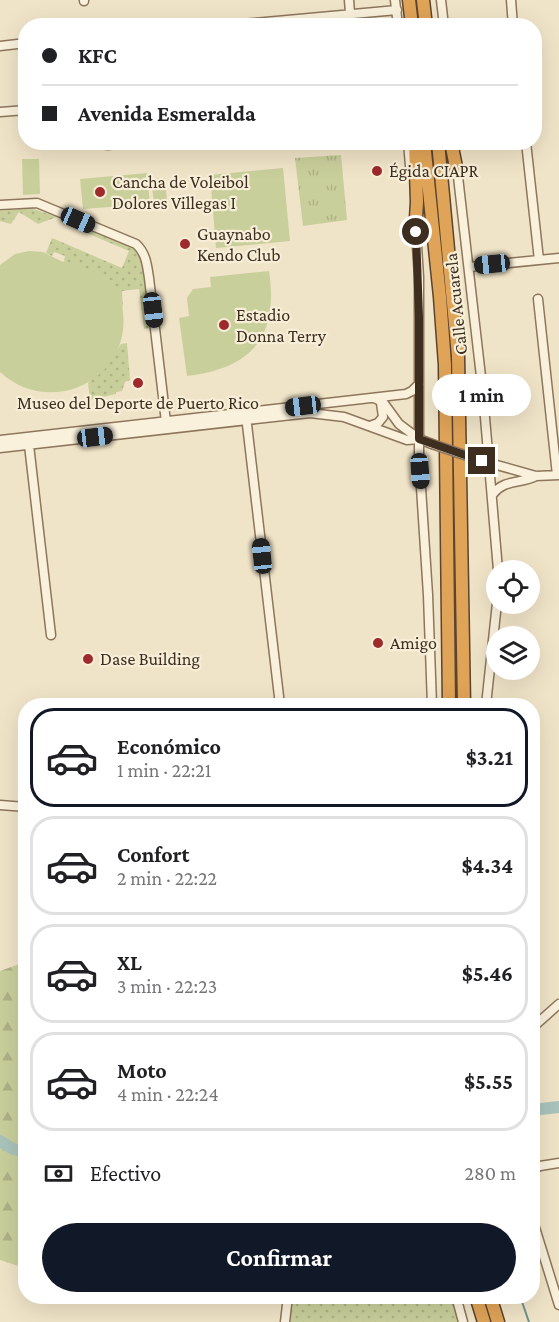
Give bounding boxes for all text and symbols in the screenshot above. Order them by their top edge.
text: KFC [78,43,117,68]
text: Avenida Esmeralda [78,101,256,126]
place label: Égida CIAPR [389,161,480,181]
marker: Égida CIAPR [370,164,384,178]
place label: Cancha de Voleibol Dolores Villegas I [112,172,249,213]
marker: Cancha de Voleibol Dolores Villegas I [93,185,107,199]
car [58,204,98,236]
route start [402,218,429,245]
place label: Guaynabo Kendo Club [197,224,281,265]
marker: Guaynabo Kendo Club [178,237,192,251]
street label: Calle Acuarela [441,252,471,356]
car [473,253,511,275]
car [142,291,164,329]
place label: Estadio Donna Terry [236,305,327,346]
marker: Estadio Donna Terry [217,318,231,332]
callout: 1 min [432,374,532,416]
marker: Museo del Deporte de Puerto Rico [131,376,145,390]
text: 1 min [459,384,504,406]
place label: Museo del Deporte de Puerto Rico [17,393,259,413]
car [284,395,322,417]
car [76,426,114,448]
route end [468,447,495,474]
car [410,452,430,490]
car [251,537,273,575]
map controls [486,560,540,680]
button: locate [486,560,540,614]
button: layers [486,626,540,680]
place label: Amigo [390,633,437,653]
marker: Amigo [371,636,385,650]
place label: Dase Building [100,649,200,669]
marker: Dase Building [81,652,95,666]
icon: car [45,731,99,785]
text: Económico [117,734,221,759]
text: $3.21 [466,745,513,770]
text: 1 min · 22:21 [117,759,211,781]
icon: car [45,839,99,893]
text: Confort [117,842,190,867]
text: $4.34 [461,853,513,878]
text: 2 min · 22:22 [117,867,217,889]
icon: car [45,947,99,1001]
text: XL [117,950,142,975]
text: $5.46 [462,961,513,986]
text: 3 min · 22:23 [117,975,217,997]
icon: car [45,1055,99,1109]
text: Moto [117,1058,167,1083]
text: $5.55 [464,1069,513,1094]
text: 4 min · 22:24 [117,1083,219,1105]
icon: cash [42,1157,75,1190]
text: Efectivo [90,1161,161,1186]
text: 280 m [465,1162,516,1184]
button: Confirmar [42,1223,516,1292]

